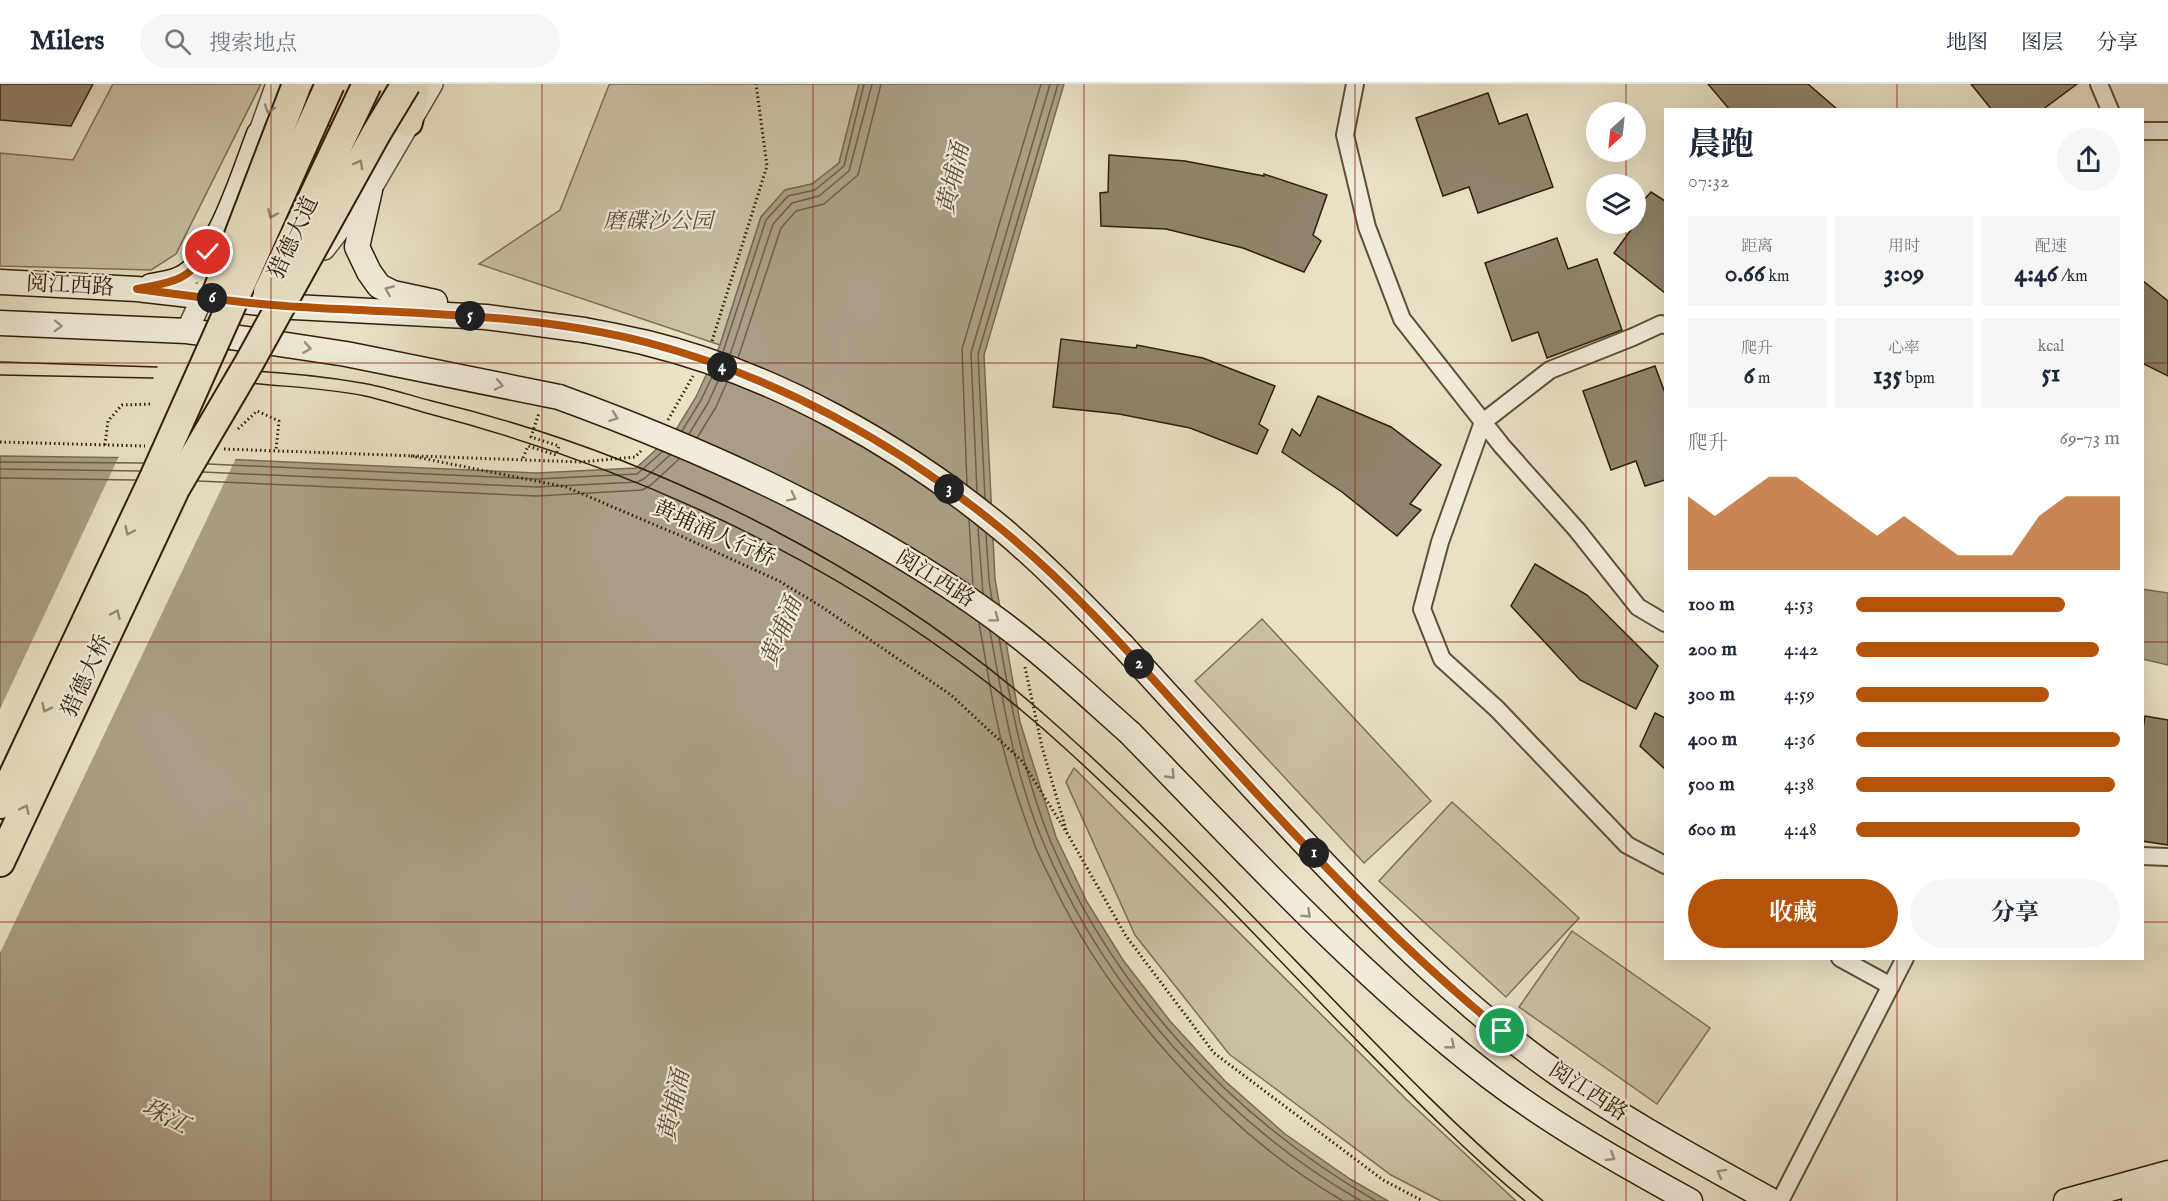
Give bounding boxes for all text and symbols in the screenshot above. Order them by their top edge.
search box [140,14,560,68]
text: Milers [30,24,104,59]
icon: search [161,25,194,58]
text: 搜索地点 [209,30,297,58]
text: 地图 [1946,30,1988,57]
text: 图层 [2021,30,2063,57]
text: 分享 [2096,30,2138,57]
north arrow [1586,102,1646,162]
map controls [1586,102,1646,234]
one-way arrow [263,103,276,114]
text: 晨跑 [1688,125,1754,167]
button: share [2057,128,2120,191]
water label: 黄埔涌 [931,138,978,218]
one-way arrow [352,160,363,171]
text: 07:32 [1688,169,1729,194]
button: layers [1586,174,1646,234]
street label: 猎德大道 [263,192,325,284]
one-way arrow [267,208,279,219]
park label: 磨碟沙公园 [603,208,716,236]
pin [182,226,233,277]
icon: check [191,235,224,268]
text: 距离 [1741,237,1773,257]
text: 用时 [1888,237,1920,257]
text: 配速 [2035,237,2067,257]
text: 0.66 [1725,257,1765,290]
text: 3:09 [1884,257,1924,290]
text: 4:46 [2014,257,2058,290]
text: km [1765,267,1789,287]
text: /km [2058,267,2088,287]
street label: 阅江西路 [25,270,115,302]
pin: 6 [197,283,227,313]
one-way arrow [385,285,396,297]
text: 6 [209,288,215,308]
pin: 5 [455,301,485,331]
text: 5 [467,306,473,326]
one-way arrow [54,320,63,333]
text: kcal [2038,337,2064,357]
text: 爬升 [1741,339,1773,359]
text: 心率 [1888,339,1920,359]
one-way arrow [303,342,312,354]
pin: 4 [707,352,737,382]
text: 4 [718,357,726,377]
text: 51 [2041,357,2061,390]
text: 6 [1744,359,1755,392]
text: 135 [1873,359,1902,392]
text: m [1755,369,1770,389]
text: bpm [1902,369,1935,389]
one-way arrow [494,378,504,391]
one-way arrow [608,410,619,423]
text: 69–73 m [2060,426,2120,451]
text: 爬升 [1688,431,1728,456]
pin: 3 [934,474,964,504]
text: 3 [946,479,952,499]
one-way arrow [786,490,796,501]
street label: 黄埔涌人行桥 [648,494,780,574]
one-way arrow [125,525,137,536]
street label: 阅江西路 [890,544,980,614]
water label: 黄埔涌 [754,590,811,671]
text: 100 m [1688,592,1735,617]
text: 4:53 [1784,592,1814,617]
one-way arrow [109,609,121,620]
one-way arrow [989,611,1000,622]
street label: 猎德大桥 [56,630,118,722]
text: 200 m [1688,637,1737,662]
text: 4:42 [1784,637,1818,662]
pin: 2 [1124,649,1154,679]
text: 2 [1135,654,1143,674]
text: 300 m [1688,682,1735,707]
text: 4:59 [1784,682,1815,707]
one-way arrow [41,701,53,712]
text: 400 m [1688,727,1737,752]
text: 4:36 [1784,727,1815,752]
one-way arrow [1163,767,1174,778]
text: 500 m [1688,772,1735,797]
text: 4:38 [1784,772,1814,797]
one-way arrow [17,805,29,816]
text: 600 m [1688,817,1736,842]
text: 4:48 [1784,817,1817,842]
pin: 1 [1299,838,1329,868]
text: 1 [1311,843,1317,863]
button: 收藏 [1688,879,1898,948]
button: 分享 [1910,879,2120,948]
one-way arrow [1300,907,1311,918]
pin [1476,1005,1527,1056]
icon: arrive [1485,1014,1518,1047]
one-way arrow [1445,1038,1456,1049]
street label: 阅江西路 [1543,1056,1633,1128]
water label: 黄埔涌 [652,1065,698,1144]
water label: 珠江 [137,1092,196,1143]
one-way arrow [1605,1150,1615,1161]
one-way arrow [1717,1168,1727,1180]

